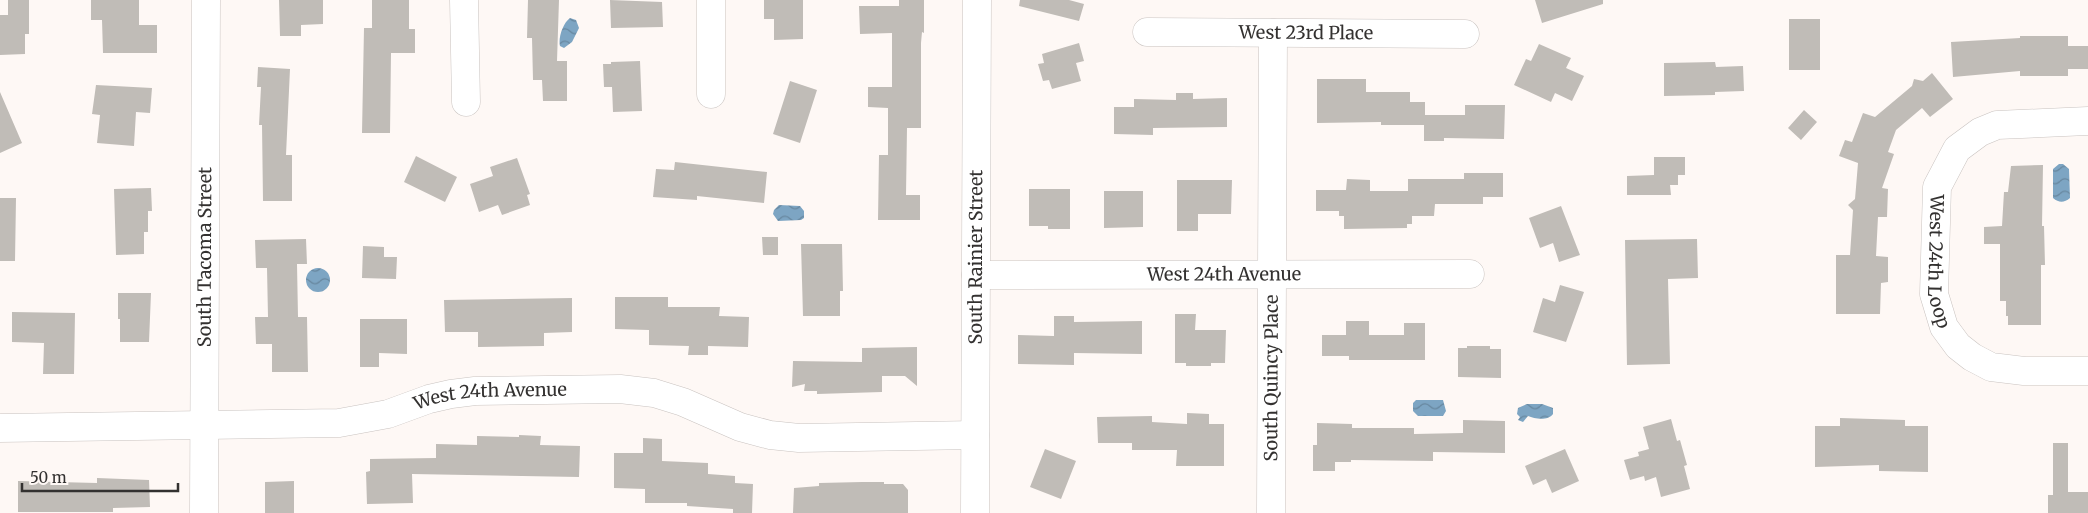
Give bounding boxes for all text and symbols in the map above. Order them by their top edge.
street label: West 23rd Place [1238,21,1373,44]
street label: South Tacoma Street [193,167,216,347]
street label: South Rainier Street [964,170,987,344]
street label: West 24th Loop [1923,193,1956,331]
street label: West 24th Avenue [1146,262,1301,286]
street label: South Quincy Place [1259,295,1283,461]
street label: West 24th Avenue [409,378,567,415]
scale bar [22,460,179,492]
text: 50 m [30,468,67,487]

